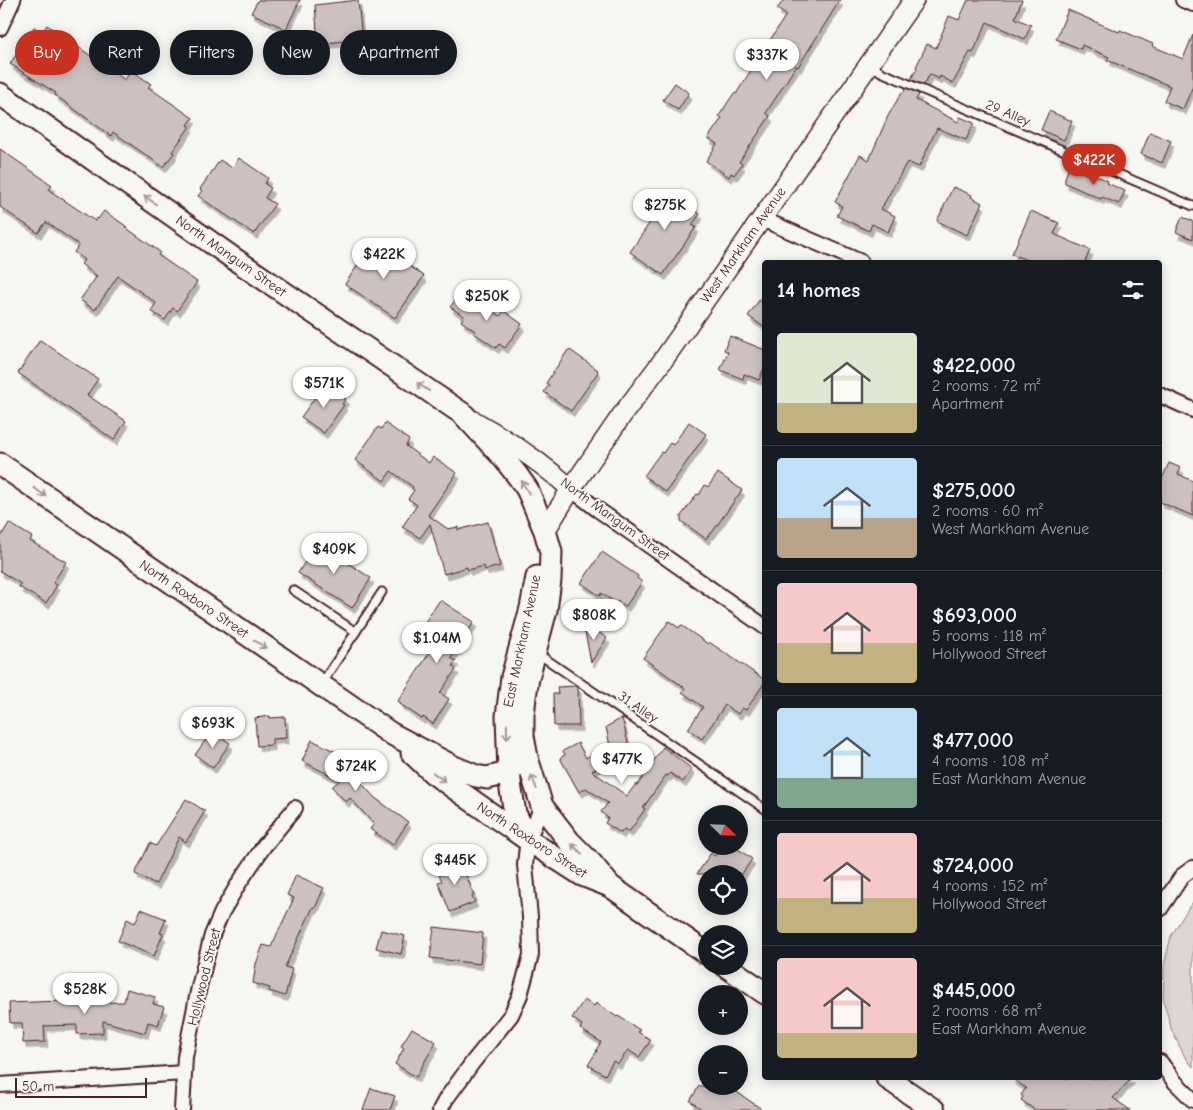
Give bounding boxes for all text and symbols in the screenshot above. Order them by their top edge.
chip: Buy [15,30,79,75]
chip: Rent [89,30,160,75]
chip: Filters [170,30,253,75]
chip: New [263,30,330,75]
chip: Apartment [340,30,457,75]
pin: $337K [732,38,802,81]
text: $337K [746,46,788,64]
street label: 29 Alley [983,96,1034,130]
pin: $422K [1059,144,1129,186]
text: $422K [1073,151,1115,169]
street label: West Markham Avenue [697,184,789,306]
pin: $275K [630,188,700,231]
one-way arrow [143,195,157,205]
text: $275K [644,196,686,214]
street label: North Mangum Street [172,211,290,301]
pin: $422K [349,238,419,280]
text: $422K [363,245,405,263]
icon: filters [1119,276,1147,304]
text: 14 homes [777,278,860,302]
pin: $250K [452,280,522,322]
text: $250K [465,287,509,305]
icon: home [817,353,877,413]
text: $422,000 [932,353,1015,377]
pin: $571K [289,366,359,409]
text: $571K [304,374,344,392]
text: 2 rooms · 72 m² [932,377,1041,395]
one-way arrow [416,382,430,392]
text: Apartment [932,395,1004,413]
street label: North Mangum Street [557,474,674,565]
icon: home [817,478,877,538]
text: $275,000 [932,478,1016,502]
one-way arrow [519,480,529,494]
one-way arrow [33,487,47,497]
text: 2 rooms · 60 m² [932,502,1043,520]
text: West Markham Avenue [932,520,1089,538]
pin: $409K [299,532,369,575]
text: $409K [312,540,356,558]
street label: North Roxboro Street [136,556,252,642]
street label: East Markham Avenue [500,573,544,709]
pin: $808K [559,598,629,641]
icon: home [817,603,877,663]
text: $693,000 [932,603,1017,627]
text: $808K [572,606,616,624]
pin: $1.04M [396,622,478,664]
text: 5 rooms · 118 m² [932,627,1046,645]
text: $1.04M [413,629,461,647]
one-way arrow [253,639,267,649]
text: Hollywood Street [932,645,1046,663]
street label: 31 Alley [615,687,662,727]
pin: $693K [178,706,248,749]
text: $693K [191,714,235,732]
one-way arrow [502,724,512,740]
icon: home [817,728,877,788]
text: $477,000 [932,728,1013,752]
pin: $477K [587,742,657,785]
pin: $724K [321,750,391,792]
text: $477K [602,750,642,768]
text: 4 rooms · 108 m² [932,752,1048,770]
text: $724K [336,757,376,775]
text: East Markham Avenue [932,770,1086,788]
one-way arrow [432,772,446,782]
one-way arrow [529,775,538,791]
street label: North Roxboro Street [474,798,591,882]
north arrow [698,805,748,855]
map controls [698,805,748,1095]
one-way arrow [571,843,584,855]
pin: $445K [420,844,490,886]
text: $445K [434,851,476,869]
icon: home [817,853,877,913]
text: $724,000 [932,853,1014,877]
button: locate [698,865,748,915]
text: 4 rooms · 152 m² [932,877,1047,895]
text: Hollywood Street [932,895,1046,913]
street label: Hollywood Street [184,925,225,1028]
button: layers [698,925,748,975]
pin: $528K [50,972,120,1015]
icon: home [817,978,877,1038]
text: $445,000 [932,978,1016,1002]
text: $528K [63,980,107,998]
button: + [698,985,748,1035]
text: 2 rooms · 68 m² [932,1002,1042,1020]
text: East Markham Avenue [932,1020,1086,1038]
button: − [698,1045,748,1095]
scale bar [15,1075,148,1098]
text: 50 m [22,1078,54,1095]

